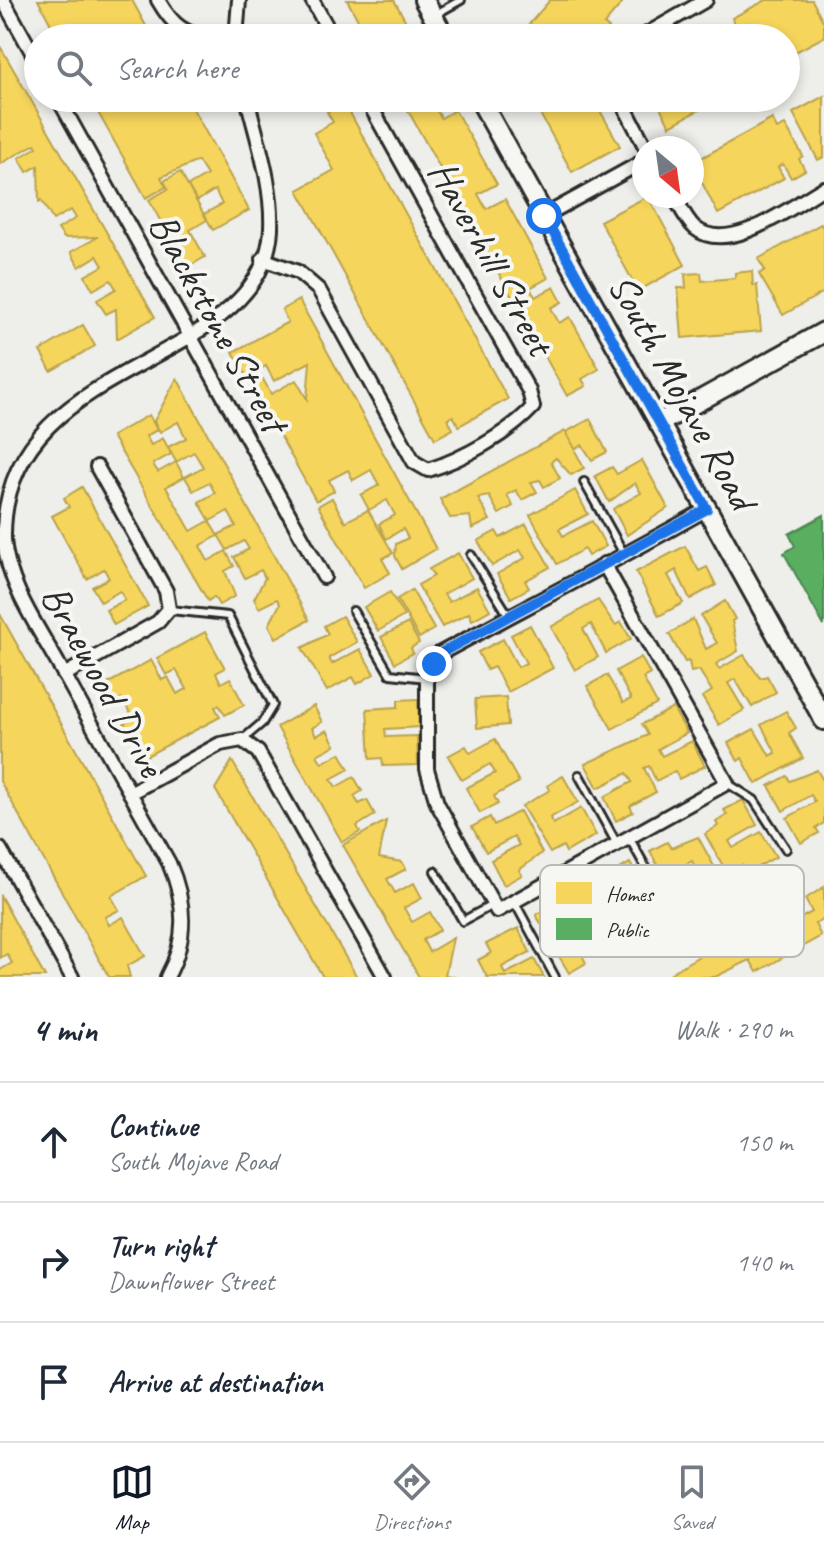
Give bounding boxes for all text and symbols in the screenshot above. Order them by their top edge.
search box [24,24,800,112]
icon: search [52,46,96,90]
text: Search here [116,49,238,87]
north arrow [632,136,704,208]
street label: Haverhill Street [417,151,567,367]
route start [526,198,562,234]
street label: Blackstone Street [137,204,302,446]
street label: South Mojave Road [597,265,770,523]
street label: Braewood Drive [30,576,178,788]
route end [416,646,452,682]
legend [540,865,804,957]
text: Homes [606,880,655,908]
text: Public [606,916,650,944]
text: 4 min [32,1008,97,1051]
text: Walk · 290 m [675,1013,792,1046]
text: Continue [108,1107,198,1145]
icon: ahead [32,1120,76,1164]
text: 150 m [736,1126,792,1159]
text: South Mojave Road [108,1145,278,1178]
text: Turn right [108,1227,213,1265]
icon: right [32,1240,76,1284]
text: 140 m [736,1246,792,1279]
text: Dawnflower Street [108,1265,274,1298]
icon: arrive [32,1360,76,1404]
text: Arrive at destination [108,1363,323,1401]
tab: Map [110,1460,154,1536]
tab: Directions [374,1460,450,1536]
tab: Saved [670,1460,714,1536]

